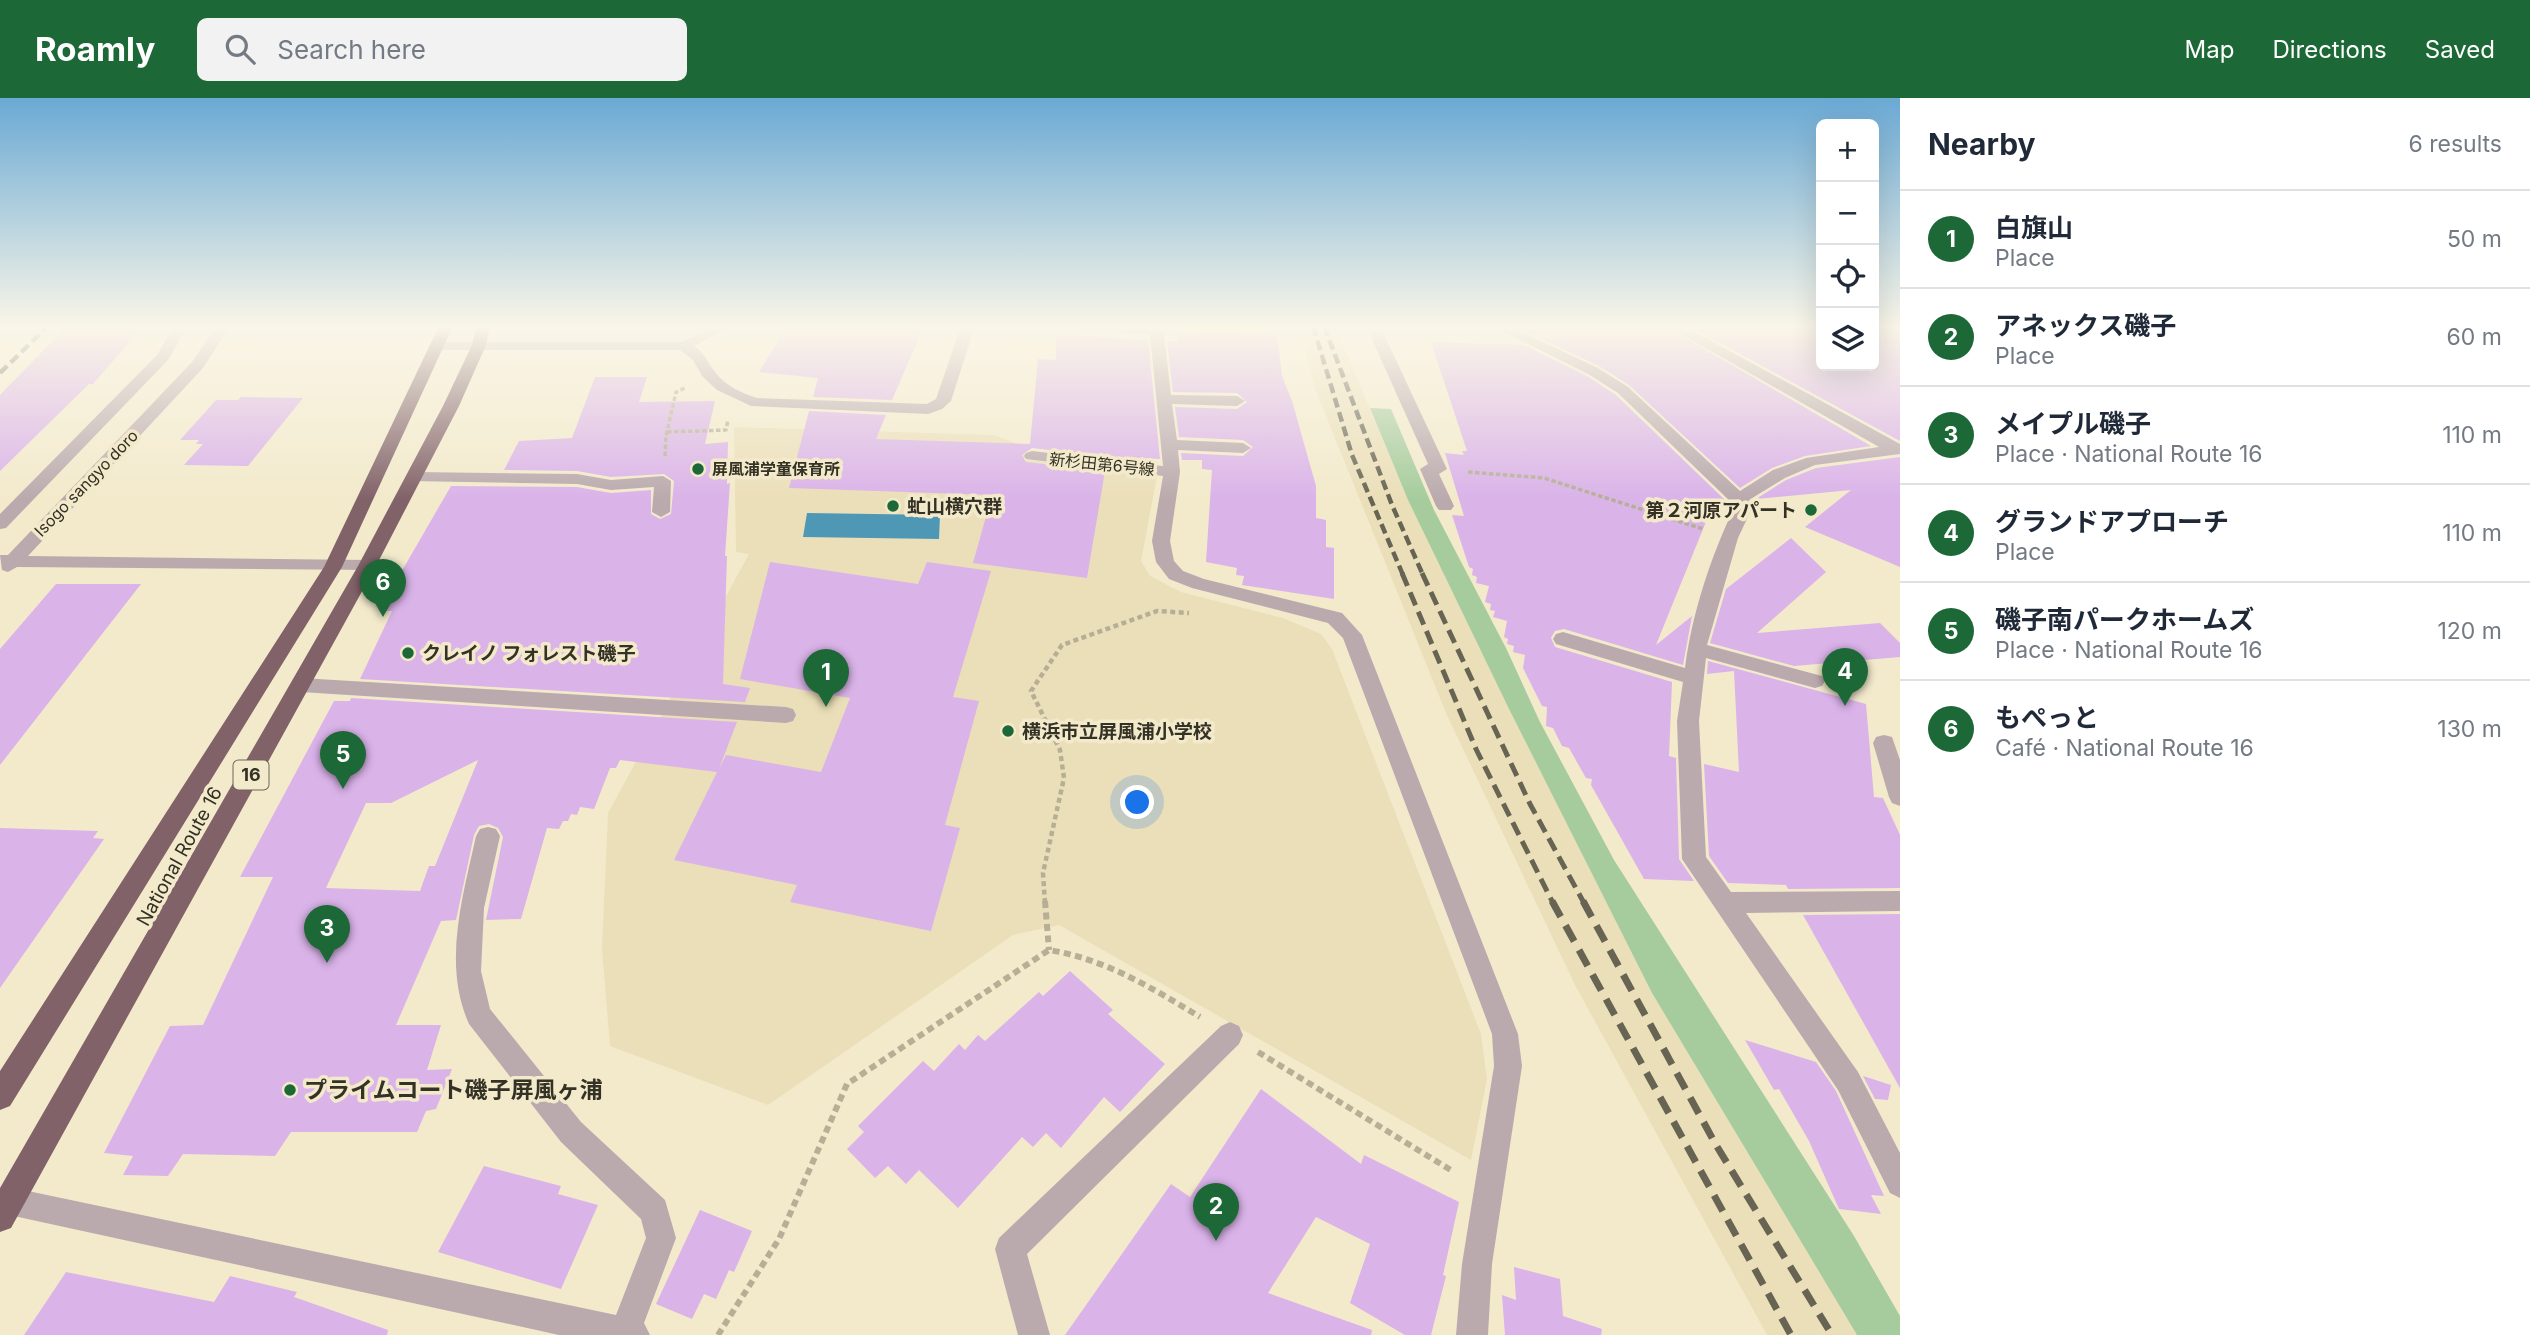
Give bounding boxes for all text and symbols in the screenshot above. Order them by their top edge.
search box [197,18,687,81]
text: Roamly [35,29,155,69]
icon: search [221,30,259,68]
text: Search here [277,34,426,65]
text: Map [2185,35,2234,64]
text: Directions [2272,35,2387,64]
text: Saved [2425,35,2495,64]
map controls [1816,119,1879,371]
button: + [1816,119,1879,182]
text: Nearby [1928,126,2036,162]
text: 6 results [2408,130,2502,158]
button: − [1816,182,1879,245]
text: 白旗山 [1995,212,2073,243]
text: 1 [1946,225,1956,253]
text: 50 m [2447,225,2502,253]
text: Place [1995,244,2055,272]
button: locate [1816,245,1879,308]
button: layers [1816,308,1879,371]
text: アネックス磯子 [1995,310,2176,341]
text: 2 [1944,323,1958,351]
text: 60 m [2447,323,2502,351]
text: Place [1995,342,2055,370]
text: メイプル磯子 [1995,408,2151,439]
text: 3 [1944,421,1958,449]
text: 110 m [2442,421,2502,449]
street label: Isogo sangyo doro [30,426,142,540]
text: Place · National Route 16 [1995,440,2263,468]
street label: 新杉田第6号線 [1048,449,1156,479]
place label: 屏風浦学童保育所 [712,459,840,479]
marker: 屏風浦学童保育所 [690,461,706,477]
place label: 虻山横穴群 [907,495,1002,518]
marker: 虻山横穴群 [885,498,901,514]
place label: 第２河原アパート [1645,499,1797,522]
marker: 第２河原アパート [1803,502,1819,518]
text: グランドアプローチ [1995,506,2229,537]
text: 4 [1943,519,1959,547]
text: 110 m [2442,519,2502,547]
text: Place [1995,538,2055,566]
pin: 6 [360,559,406,617]
text: 磯子南パークホームズ [1995,604,2254,635]
text: 5 [1944,617,1958,645]
text: 120 m [2437,617,2502,645]
text: Place · National Route 16 [1995,636,2263,664]
place label: クレイノ フォレスト磯子 [422,642,636,665]
marker: クレイノ フォレスト磯子 [400,645,416,661]
pin: 4 [1822,648,1868,706]
pin: 1 [803,649,849,707]
text: もぺっと [1995,702,2099,733]
text: 6 [1944,715,1958,743]
text: 130 m [2437,715,2502,743]
place label: 横浜市立屏風浦小学校 [1022,720,1212,743]
marker: 横浜市立屏風浦小学校 [1000,723,1016,739]
pin: 5 [320,731,366,789]
text: Café · National Route 16 [1995,734,2254,762]
road number: 16 [233,760,268,790]
street label: National Route 16 [132,783,227,930]
your location [1120,785,1154,819]
pin: 3 [304,905,350,963]
place label: プライムコート磯子屏風ヶ浦 [304,1076,603,1104]
marker: プライムコート磯子屏風ヶ浦 [282,1082,298,1098]
pin: 2 [1193,1183,1239,1241]

